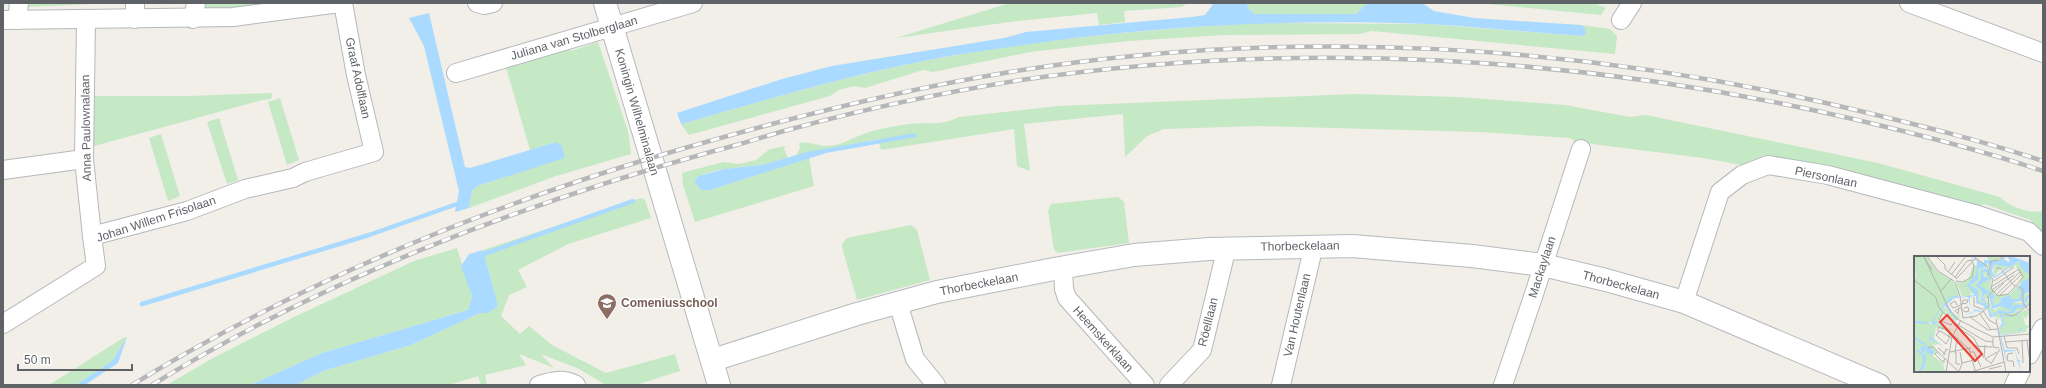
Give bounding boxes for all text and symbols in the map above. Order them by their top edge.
street label: Juliana van Stolberglaan [509,13,639,63]
street label: Graaf Adolflaan [343,36,373,120]
street label: Koningin Wilhelminalaan [612,47,662,177]
street label: Anna Paulownalaan [78,75,94,181]
street label: Piersonlaan [1794,164,1858,190]
street label: Johan Willem Frisolaan [95,193,217,245]
street label: Mackaylaan [1525,234,1559,300]
street label: Thorbeckelaan [1260,238,1340,254]
inset map [1914,256,2030,372]
street label: Thorbeckelaan [1581,268,1661,302]
street label: Thorbeckelaan [939,270,1019,298]
street label: Van Houtenlaan [1281,272,1313,358]
school or university icon: Comeniusschool [596,292,618,320]
place label: Comeniusschool [621,296,718,310]
street label: Röelllaan [1195,296,1221,348]
street label: Heemskerklaan [1070,303,1136,375]
scale bar [18,346,132,372]
text: 50 m [24,353,51,367]

